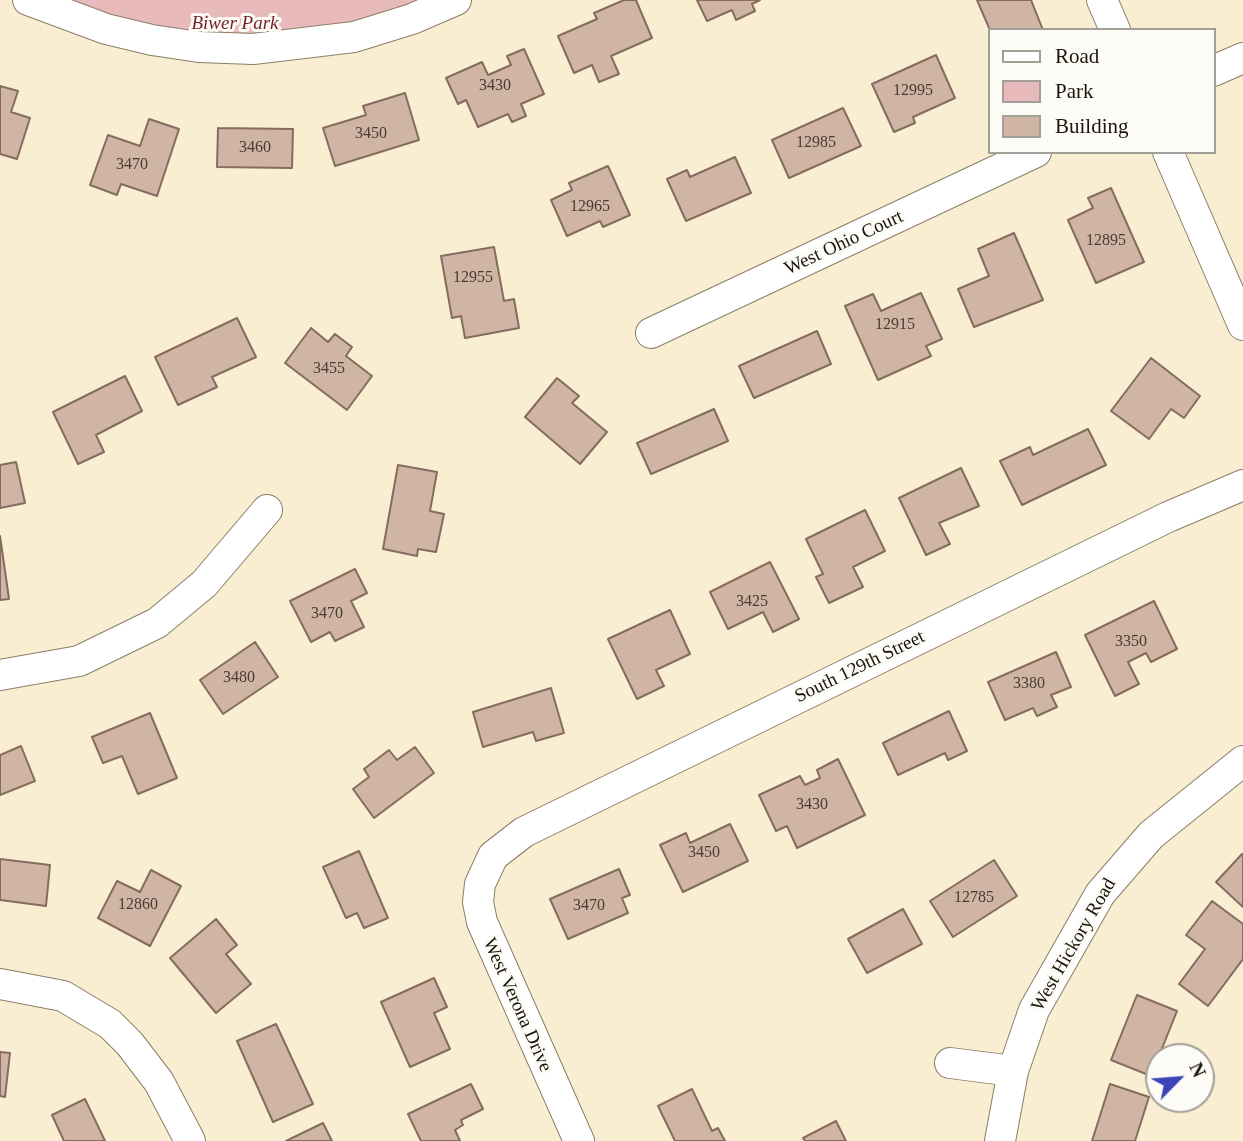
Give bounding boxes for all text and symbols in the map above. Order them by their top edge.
park label: Biwer Park [191,13,279,35]
legend [988,28,1215,154]
text: Road [1055,44,1099,68]
house number: 3430 [479,76,511,96]
text: Park [1055,79,1094,103]
house number: 12995 [893,81,933,101]
text: Building [1055,114,1129,138]
house number: 3450 [355,124,387,144]
house number: 12985 [796,133,836,153]
house number: 3460 [239,138,271,158]
house number: 3470 [116,155,148,175]
house number: 12965 [570,197,610,217]
street label: West Ohio Court [781,206,907,280]
house number: 12895 [1086,231,1126,251]
house number: 12955 [453,268,493,288]
house number: 12915 [875,315,915,335]
house number: 3455 [313,359,345,379]
house number: 3425 [736,592,768,612]
house number: 3470 [311,604,343,624]
street label: South 129th Street [791,626,929,708]
house number: 3350 [1115,632,1147,652]
house number: 3480 [223,668,255,688]
house number: 3380 [1013,674,1045,694]
house number: 3430 [796,795,828,815]
house number: 3450 [688,843,720,863]
street label: West Hickory Road [1027,875,1121,1015]
house number: 12785 [954,888,994,908]
house number: 12860 [118,895,158,915]
house number: 3470 [573,896,605,916]
street label: West Verona Drive [477,935,557,1075]
north arrow [1145,1043,1215,1113]
text: N [1185,1059,1210,1080]

